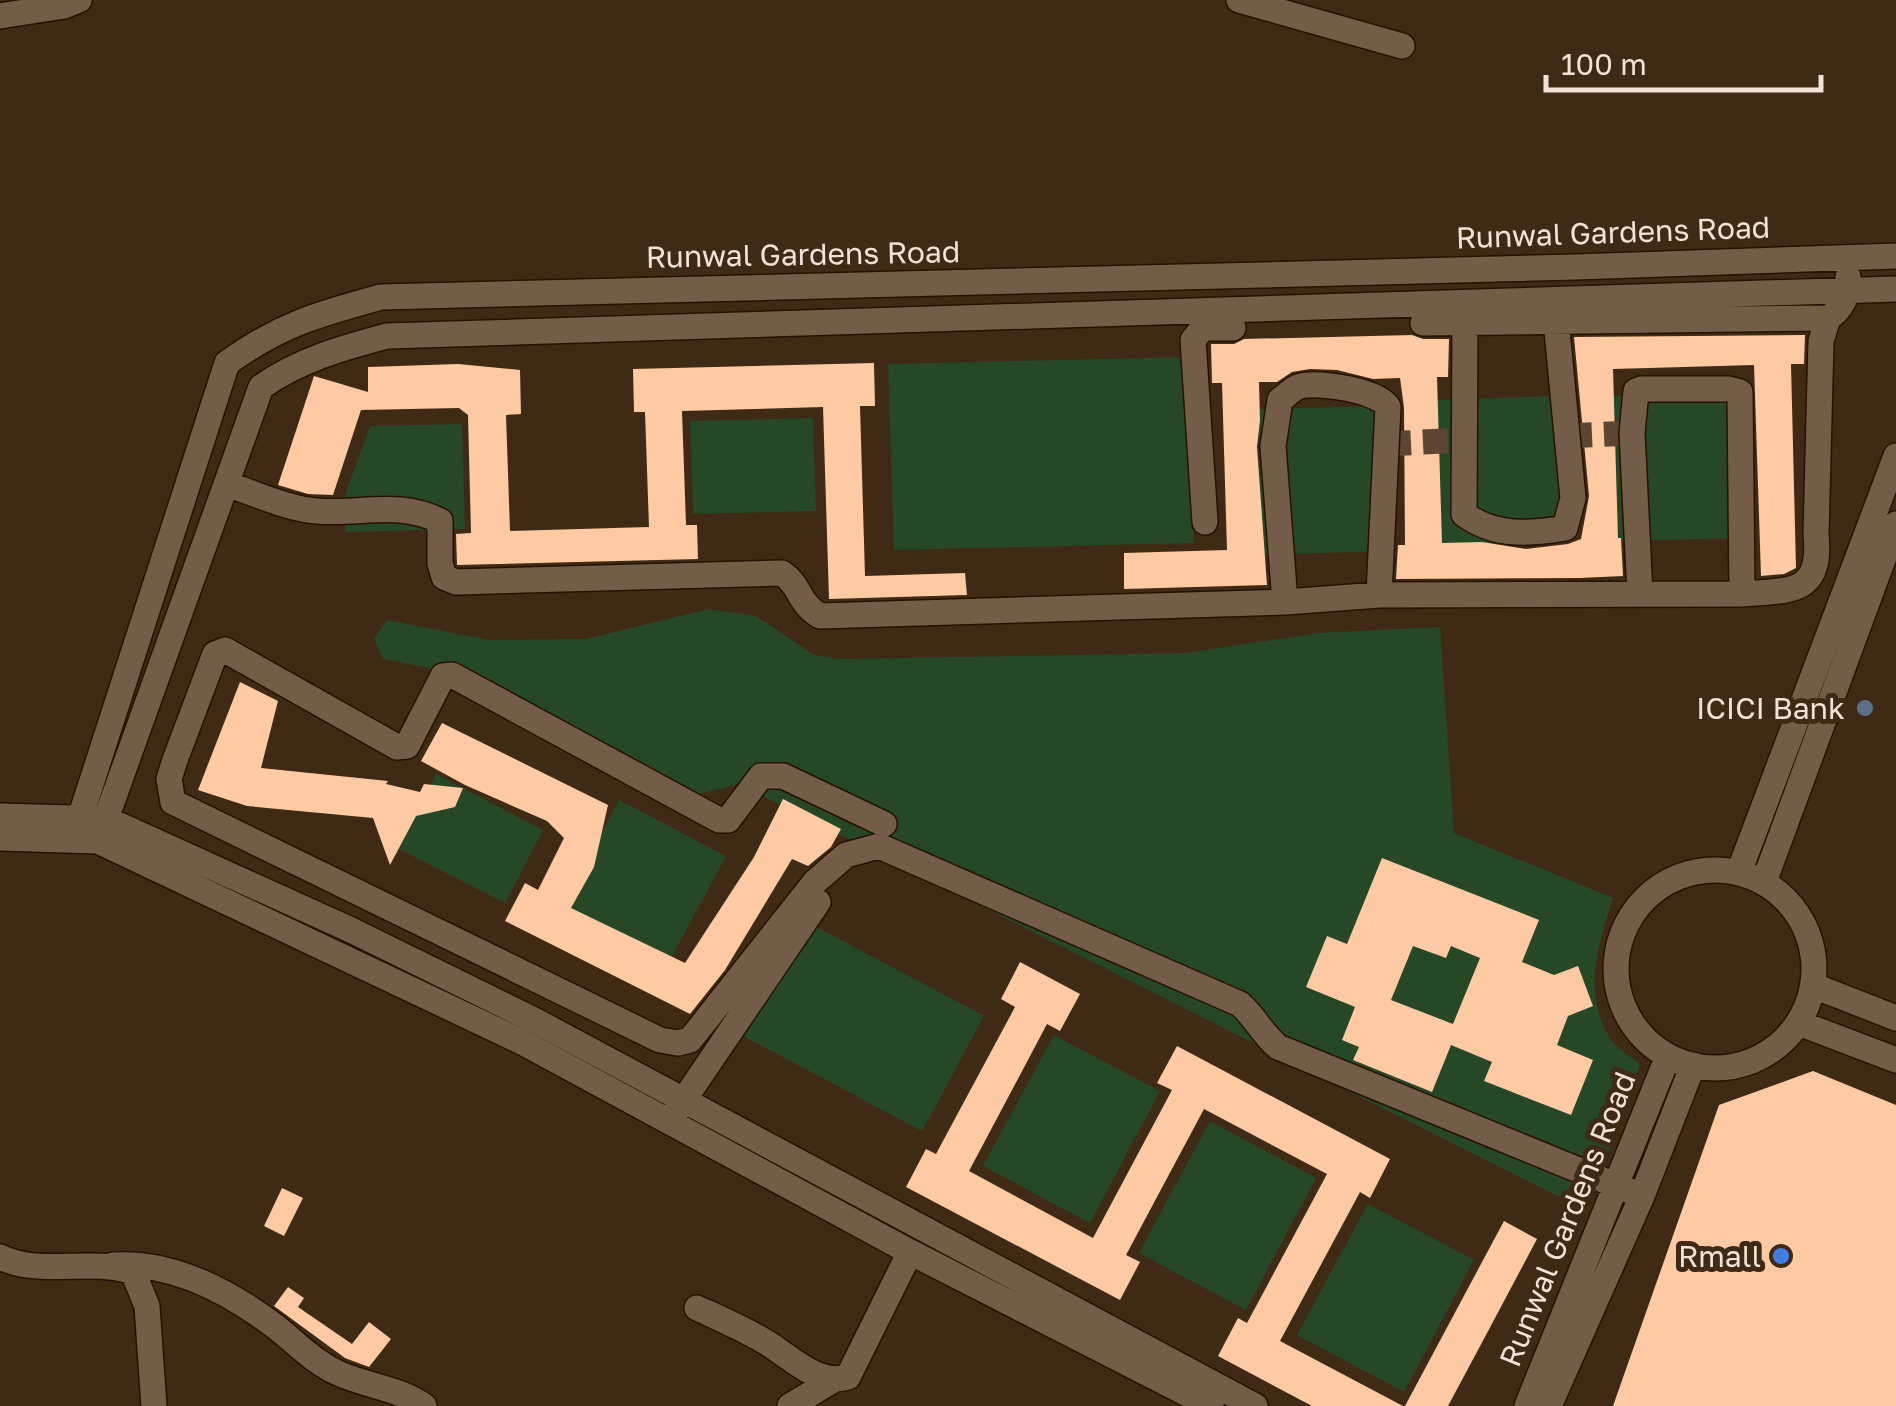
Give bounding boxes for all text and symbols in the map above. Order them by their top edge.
scale bar [1546,30,1821,92]
text: 100 m [1561,46,1647,82]
street label: Runwal Gardens Road [1455,209,1771,255]
street label: Runwal Gardens Road [645,233,961,275]
place label: ICICI Bank [1696,690,1845,726]
marker: ICICI Bank [1854,697,1876,719]
street label: Runwal Gardens Road [1491,1066,1643,1372]
place label: Rmall [1678,1238,1761,1274]
marker: Rmall [1770,1245,1792,1267]

